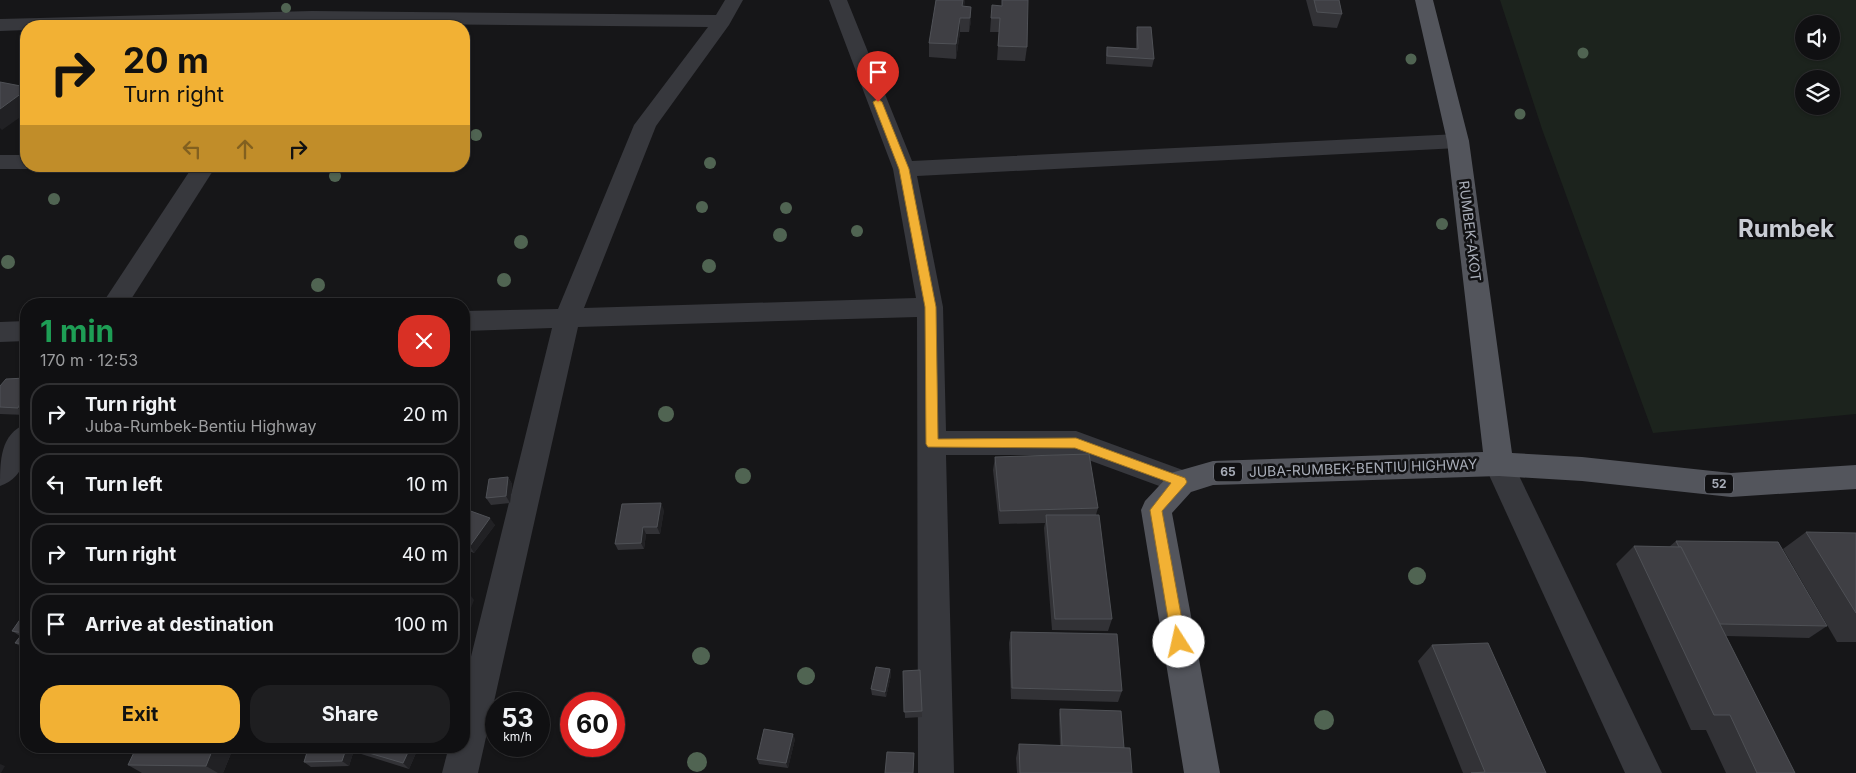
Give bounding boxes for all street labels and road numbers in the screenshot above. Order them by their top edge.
street label: RUMBEK-AKOT [1456,180,1485,282]
street label: JUBA-RUMBEK-BENTIU HIGHWAY [1248,455,1478,480]
road number: 65 [1214,462,1242,482]
road number: 52 [1705,474,1733,494]

